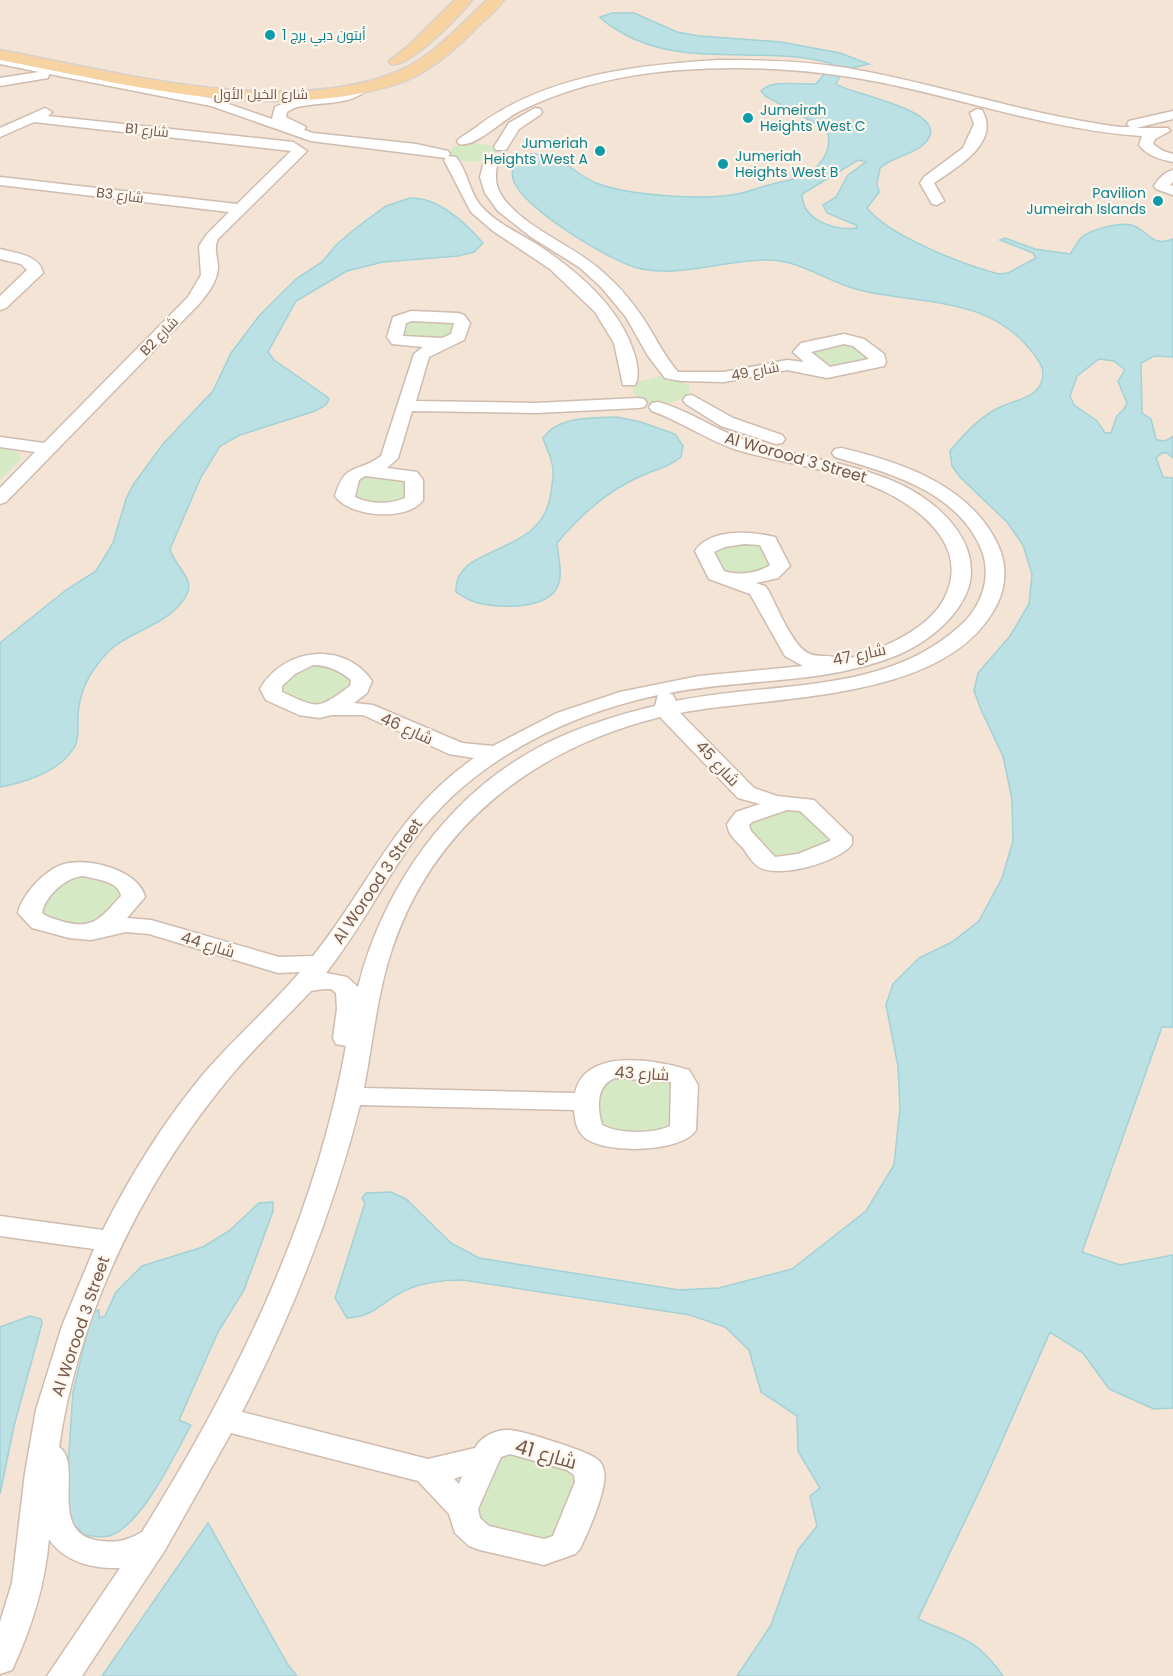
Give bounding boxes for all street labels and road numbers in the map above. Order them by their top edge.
street label: شارع الخيل الأول [214,84,308,104]
street label: B1 شارع [124,118,170,142]
street label: B3 شارع [95,182,145,208]
street label: B2 شارع [135,312,183,360]
street label: شارع 49 [729,357,781,385]
street label: Al Worood 3 Street [722,426,870,489]
street label: شارع 47 [830,638,888,671]
street label: شارع 46 [377,707,437,750]
street label: شارع 45 [690,735,745,791]
street label: Al Worood 3 Street [327,814,428,949]
street label: شارع 44 [178,925,238,964]
street label: شارع 43 [614,1061,670,1086]
street label: Al Worood 3 Street [46,1253,115,1399]
street label: شارع 41 [512,1432,580,1476]

